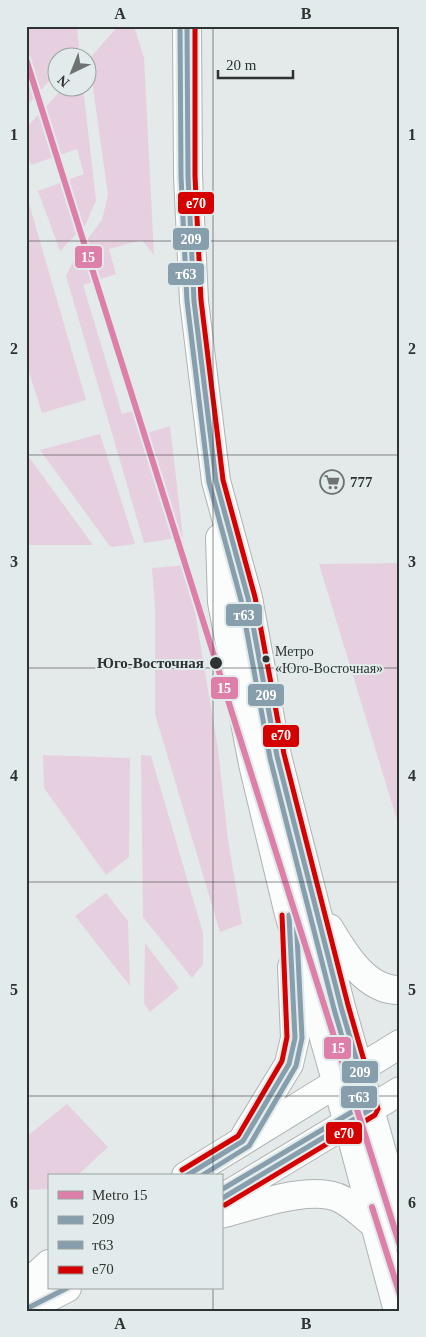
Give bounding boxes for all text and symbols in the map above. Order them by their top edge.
text: A [114,5,126,22]
text: B [301,5,312,22]
north arrow [48,48,98,98]
scale bar [218,48,294,80]
text: 20 m [226,57,257,73]
text: N [55,72,72,90]
text: 1 [10,126,18,143]
text: 1 [408,126,416,143]
line badge: е70 [177,191,215,215]
text: е70 [186,196,206,211]
line badge: 209 [172,227,210,251]
text: 209 [181,232,202,247]
line badge: 15 [74,245,103,269]
text: 15 [81,250,95,265]
line badge: т63 [167,262,205,286]
text: т63 [176,267,196,282]
text: 2 [10,340,18,357]
text: 2 [408,340,416,357]
supermarket icon: 777 [319,469,345,495]
place label: 777 [350,474,373,490]
text: 3 [10,553,18,570]
text: 3 [408,553,416,570]
line badge: т63 [225,603,263,627]
text: т63 [234,608,254,623]
place label: Метро «Юго-Восточная» [275,644,383,676]
marker: Метро «Юго-Восточная» [261,654,271,664]
place label: Юго-Восточная [97,655,204,671]
marker: Юго-Восточная [208,655,224,671]
line badge: 15 [210,676,239,700]
text: 15 [217,681,231,696]
line badge: 209 [247,683,285,707]
text: 209 [256,688,277,703]
line badge: е70 [262,724,300,748]
text: е70 [271,728,291,743]
text: 4 [10,767,18,784]
text: 4 [408,767,416,784]
text: 5 [10,981,18,998]
text: 5 [408,981,416,998]
line badge: 15 [323,1036,352,1060]
text: 15 [331,1041,345,1056]
line badge: 209 [341,1060,379,1084]
text: 209 [350,1065,371,1080]
line badge: т63 [340,1085,378,1109]
text: т63 [349,1090,369,1105]
line badge: е70 [325,1121,363,1145]
text: е70 [334,1126,354,1141]
legend [48,1174,222,1290]
text: Metro 15 [92,1187,147,1203]
text: 6 [10,1194,18,1211]
text: 6 [408,1194,416,1211]
text: 209 [92,1211,115,1227]
text: т63 [92,1237,114,1253]
text: е70 [92,1261,114,1277]
text: A [114,1315,126,1332]
text: B [301,1315,312,1332]

